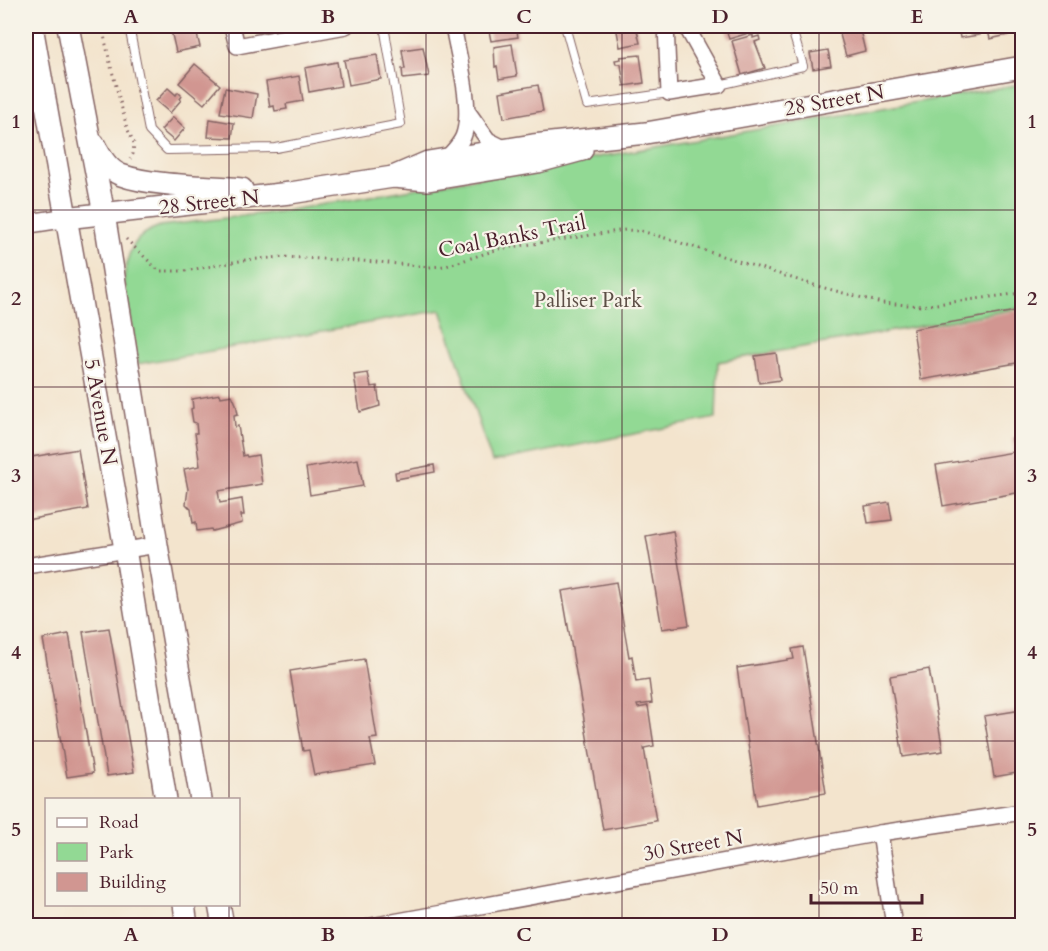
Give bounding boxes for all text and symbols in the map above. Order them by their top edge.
text: A [123,3,139,30]
text: B [321,3,335,30]
text: C [516,3,532,30]
text: D [711,3,729,30]
text: E [911,3,923,30]
street label: 28 Street N [782,77,887,124]
text: 1 [11,108,21,135]
text: 1 [1027,108,1037,135]
street label: 28 Street N [157,183,261,222]
street label: Coal Banks Trail [436,208,589,265]
text: 2 [11,285,21,312]
text: 2 [1027,285,1037,312]
park label: Palliser Park [534,286,643,315]
street label: 5 Avenue N [77,356,124,468]
text: 3 [11,462,21,489]
text: 3 [1027,462,1037,489]
text: 4 [11,639,21,666]
text: 4 [1027,639,1037,666]
legend [45,798,240,906]
text: Road [99,810,139,835]
text: 5 [11,816,21,843]
text: 5 [1027,816,1037,843]
street label: 30 Street N [641,822,746,869]
text: Park [99,840,134,865]
scale bar [811,867,922,905]
text: Building [99,870,167,895]
text: 50 m [820,876,859,901]
text: A [123,921,139,948]
text: B [321,921,335,948]
text: C [516,921,532,948]
text: D [711,921,729,948]
text: E [911,921,923,948]

